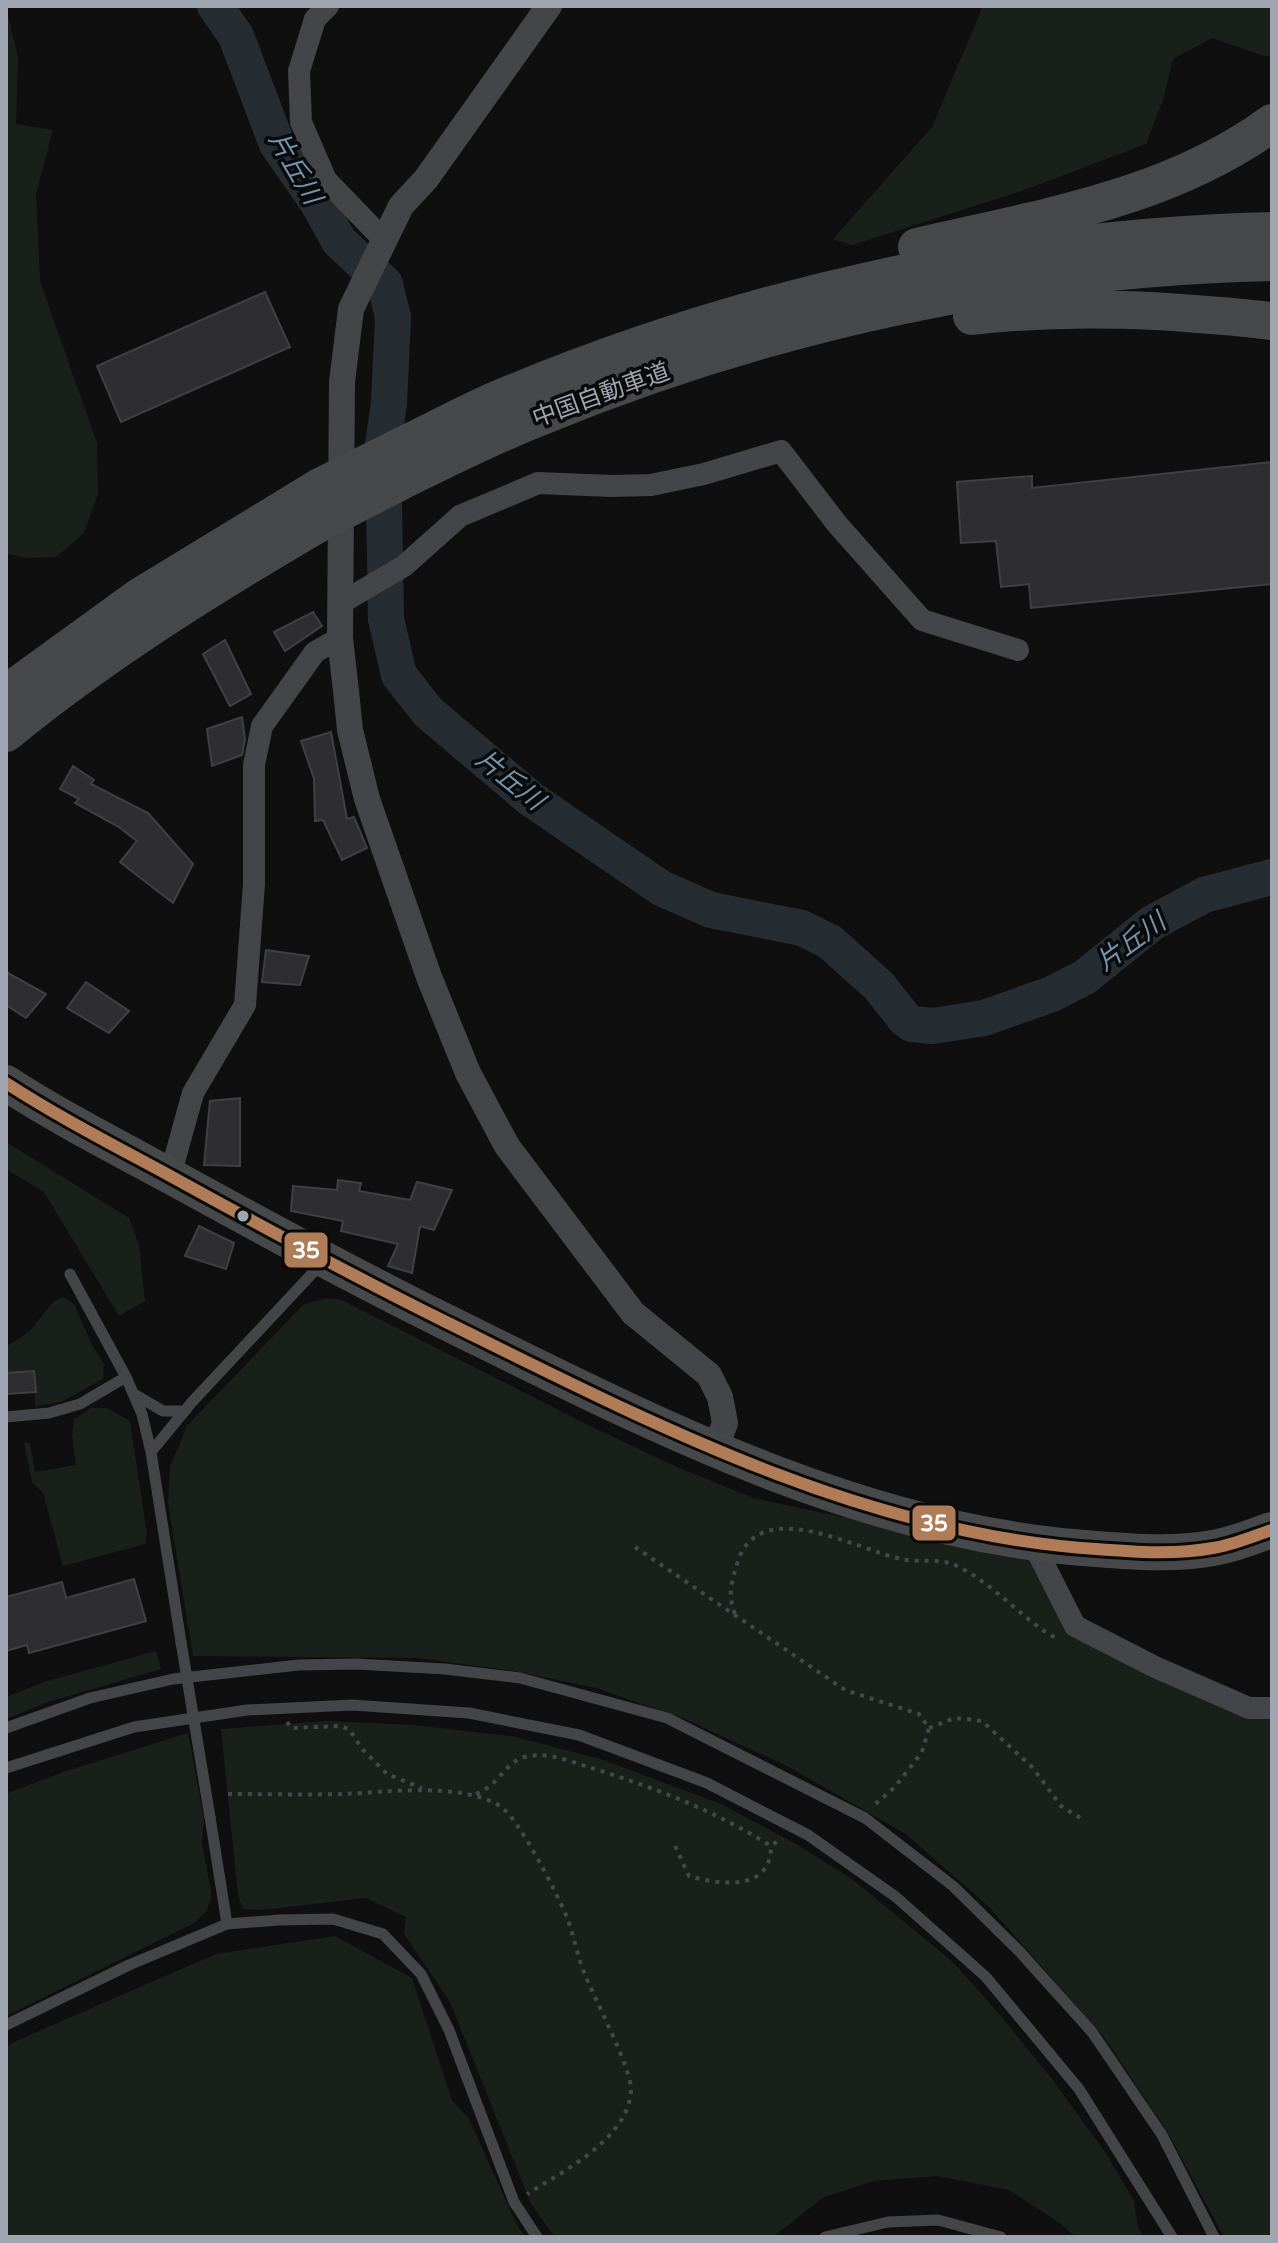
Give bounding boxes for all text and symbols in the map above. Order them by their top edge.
water label: 片丘川 [262,126,329,212]
street label: 中国自動車道 [528,357,674,433]
water label: 片丘川 [470,743,552,818]
water label: 片丘川 [1090,905,1174,977]
unlabelled marker [235,1208,251,1224]
line badge: 35 [283,1231,329,1269]
text: 35 [292,1238,320,1264]
line badge: 35 [911,1504,957,1542]
text: 35 [920,1511,948,1537]

